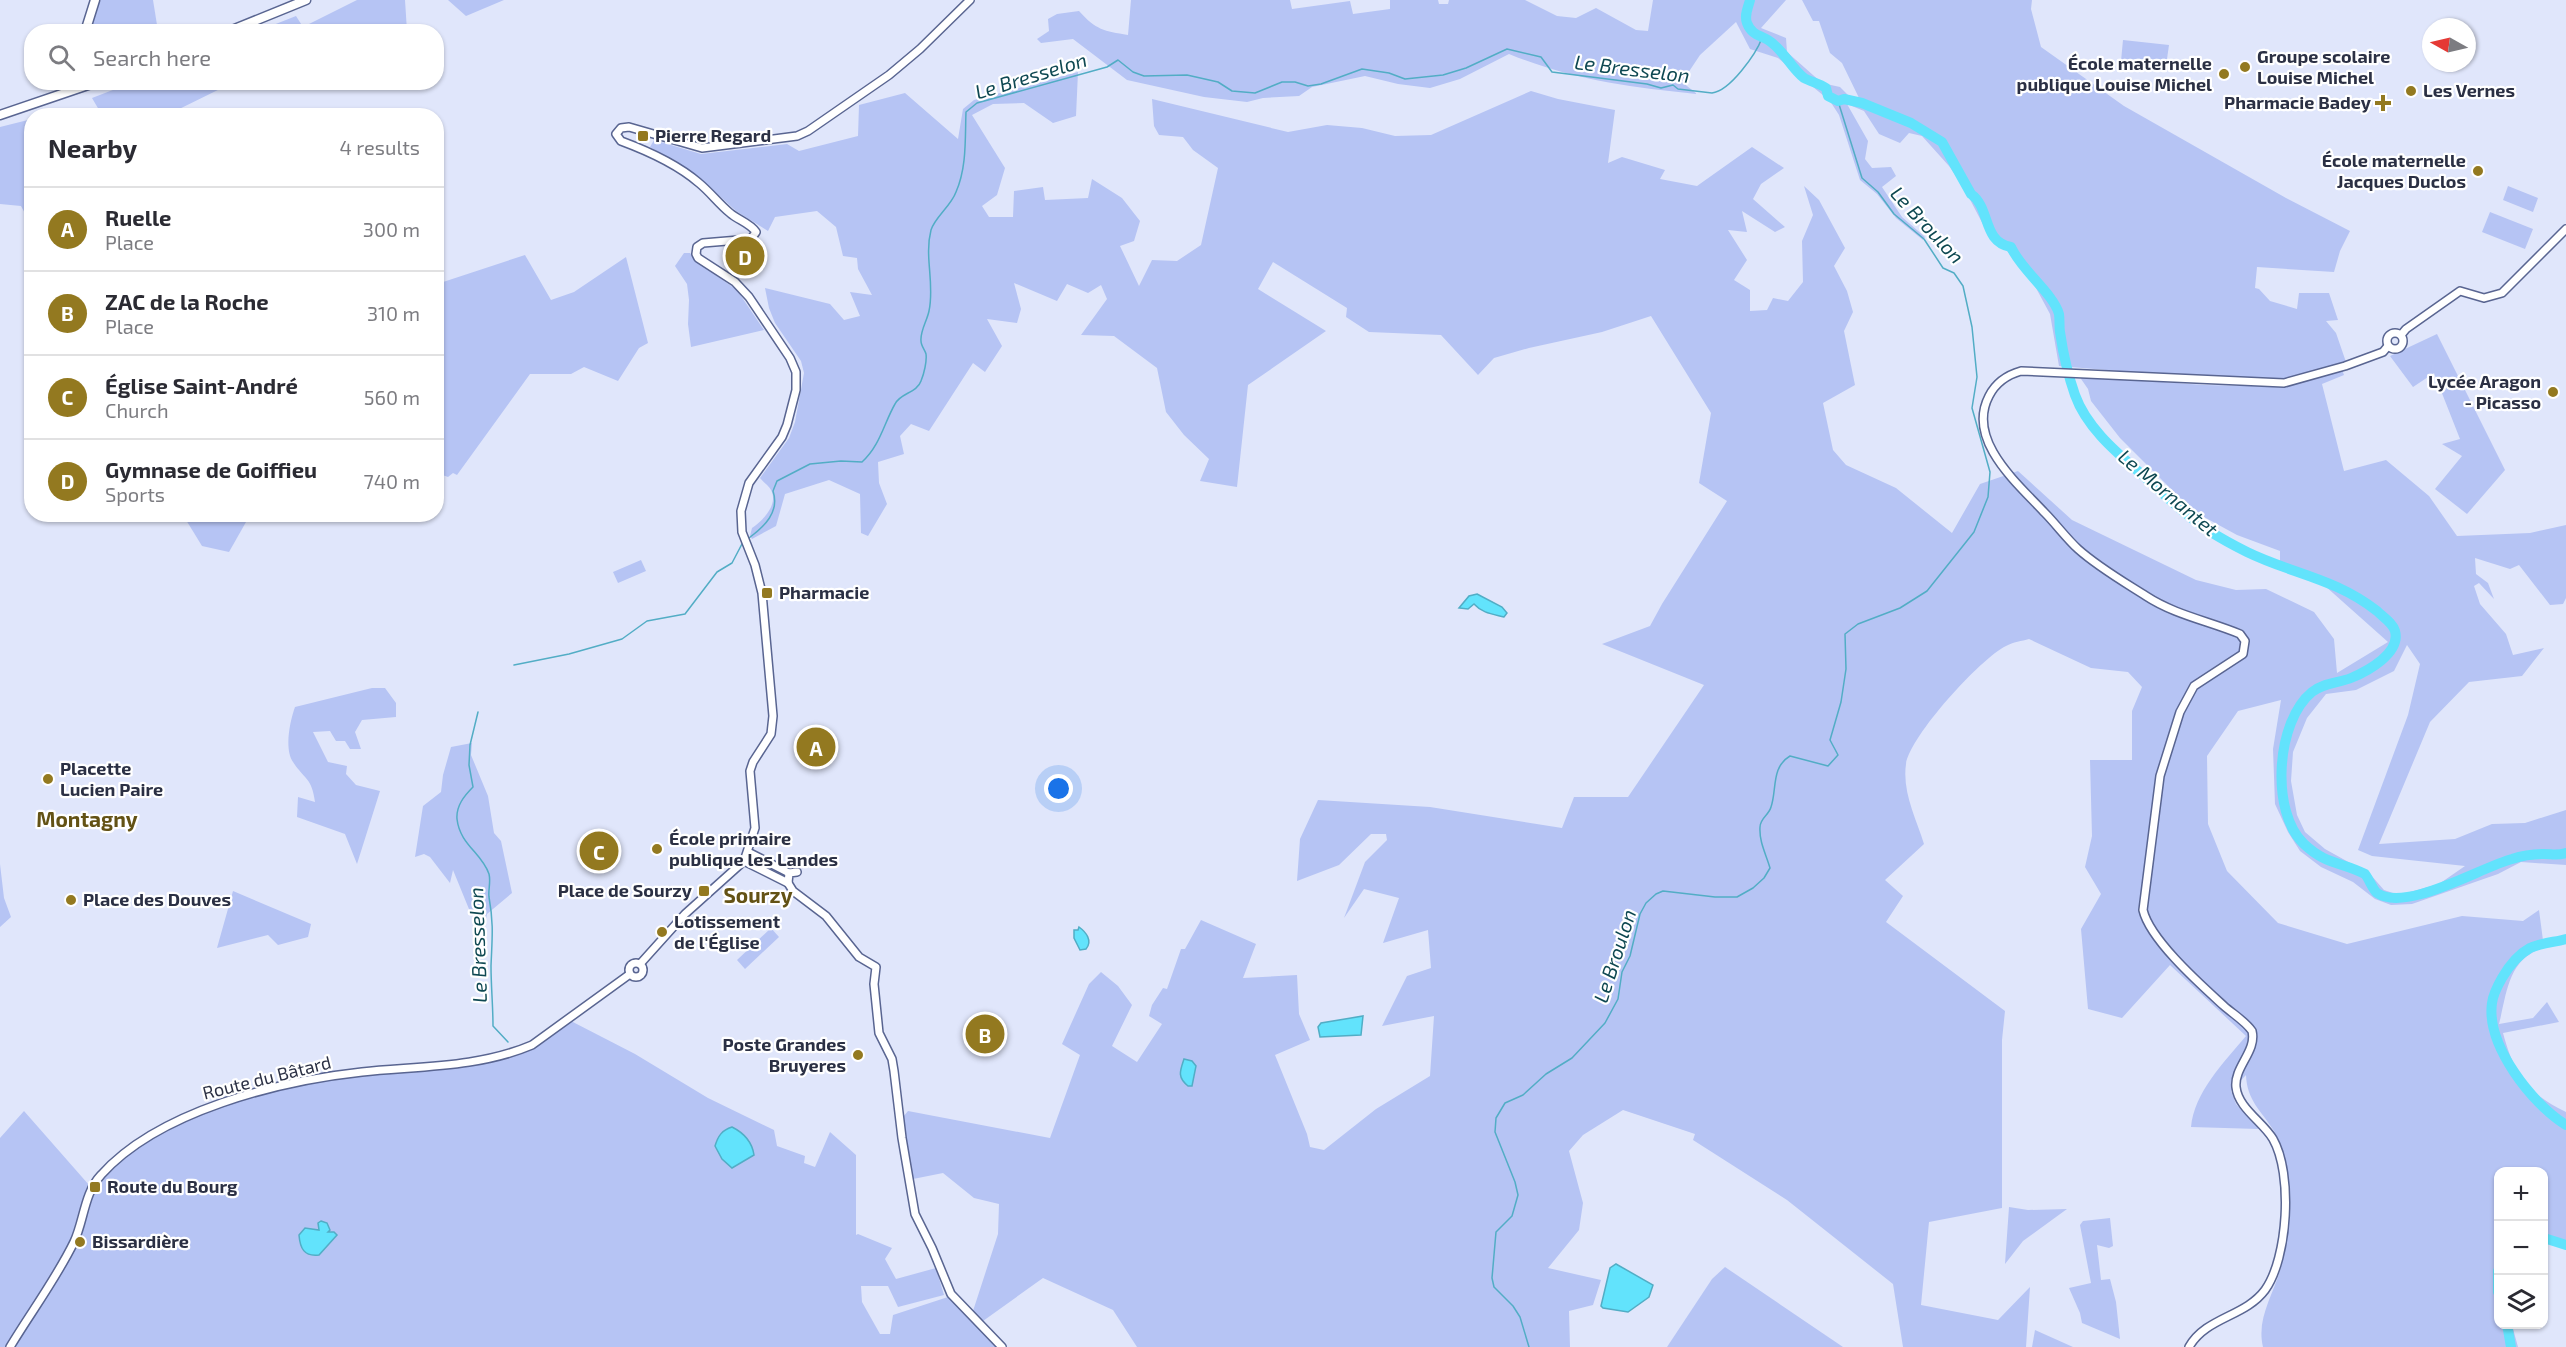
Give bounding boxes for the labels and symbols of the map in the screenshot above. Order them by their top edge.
north arrow [2422,18,2476,72]
place label: Groupe scolaire Louise Michel [2257,45,2390,88]
water label: Le Bresselon [972,47,1090,103]
water label: Le Bresselon [1573,49,1691,87]
place label: École maternelle publique Louise Michel [2017,52,2212,95]
marker: Groupe scolaire Louise Michel [2238,60,2252,74]
marker: École maternelle publique Louise Michel [2217,67,2231,81]
place label: Les Vernes [2423,79,2515,101]
marker: Les Vernes [2404,84,2418,98]
place label: Pharmacie Badey [2224,91,2372,113]
marker: Pharmacie Badey [2376,96,2390,110]
place label: Pierre Regard [655,124,771,146]
marker: Pierre Regard [636,129,650,143]
place label: École maternelle Jacques Duclos [2322,149,2466,192]
marker: École maternelle Jacques Duclos [2471,164,2485,178]
water label: Le Broulon [1886,181,1969,268]
pin: D [726,234,764,278]
place label: Lycée Aragon - Picasso [2428,370,2541,413]
marker: Lycée Aragon - Picasso [2546,385,2560,399]
water label: Le Mornantet [2114,444,2224,541]
place label: Pharmacie [779,581,869,603]
marker: Pharmacie [760,586,774,600]
pin: A [796,724,836,770]
place label: Placette Lucien Paire [60,757,163,800]
marker: Placette Lucien Paire [41,772,55,786]
your location [1044,774,1073,803]
district label: Montagny [36,806,138,832]
place label: École primaire publique les Landes [669,827,838,870]
pin: C [580,828,618,874]
marker: École primaire publique les Landes [650,842,664,856]
place label: Place de Sourzy [558,879,693,901]
district label: Sourzy [723,882,793,908]
marker: Place de Sourzy [697,884,711,898]
water label: Le Bresselon [463,887,491,1003]
place label: Place des Douves [83,888,231,910]
marker: Place des Douves [64,893,78,907]
water label: Le Broulon [1588,906,1640,1005]
place label: Lotissement de l'Église [674,910,781,953]
marker: Lotissement de l'Église [655,925,669,939]
pin: B [966,1012,1004,1056]
place label: Poste Grandes Bruyeres [723,1033,846,1076]
marker: Poste Grandes Bruyeres [851,1048,865,1062]
street label: Route du Bâtard [200,1050,333,1104]
place label: Route du Bourg [107,1175,238,1197]
marker: Route du Bourg [88,1180,102,1194]
place label: Bissardière [92,1230,189,1252]
marker: Bissardière [73,1235,87,1249]

